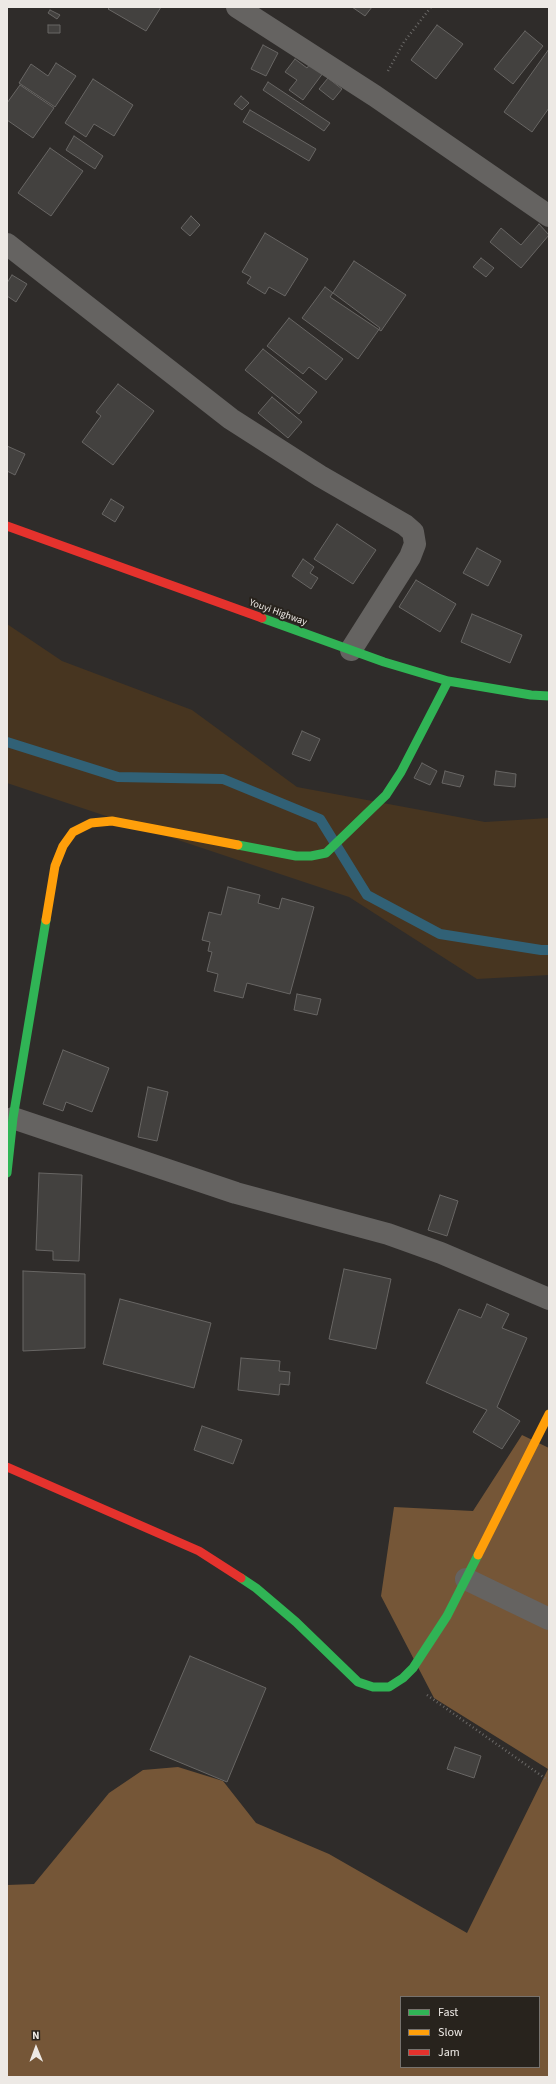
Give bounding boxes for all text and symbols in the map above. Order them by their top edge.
street label: Youyi Highway [247,597,309,629]
legend [400,1996,540,2068]
text: Fast [438,2004,458,2021]
text: Slow [438,2024,463,2041]
north arrow [16,2028,56,2068]
text: N [32,2028,40,2043]
text: Jam [438,2044,460,2061]

